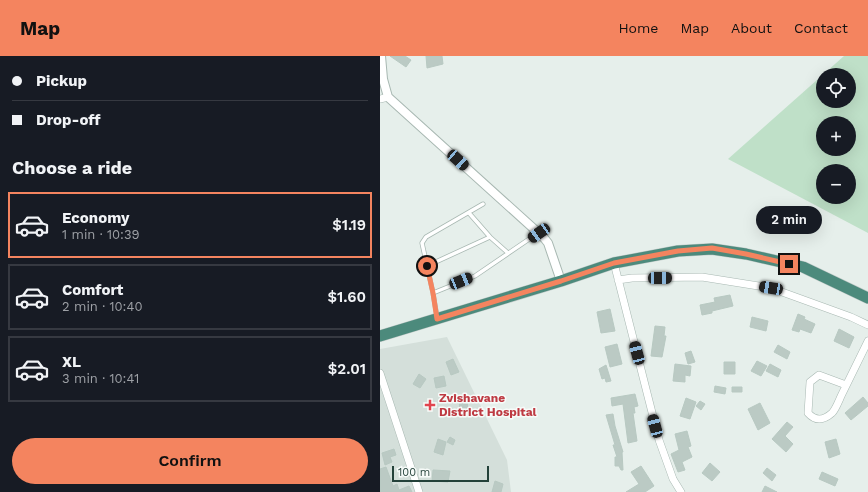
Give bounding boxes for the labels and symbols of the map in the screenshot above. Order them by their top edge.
car [445,148,471,172]
callout: 2 min [756,206,822,234]
car [526,221,552,245]
route end [780,255,798,273]
route start [418,257,436,275]
car [448,271,474,291]
car [648,272,672,284]
car [758,280,784,296]
car [628,340,646,366]
place label: Zvishavane District Hospital [439,391,537,419]
marker: Zvishavane District Hospital [424,399,436,411]
car [646,413,664,439]
scale bar [392,464,489,483]

